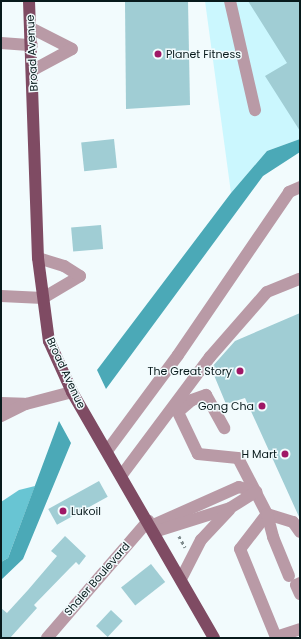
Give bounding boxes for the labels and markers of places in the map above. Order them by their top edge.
place label: Planet Fitness [166,47,241,61]
marker: Planet Fitness [153,49,163,59]
place label: The Great Story [148,364,232,378]
marker: The Great Story [235,366,245,376]
place label: Gong Cha [198,399,254,413]
marker: Gong Cha [257,401,267,411]
place label: H Mart [241,447,277,461]
marker: H Mart [280,449,290,459]
place label: Lukoil [71,504,101,518]
marker: Lukoil [58,506,68,516]

